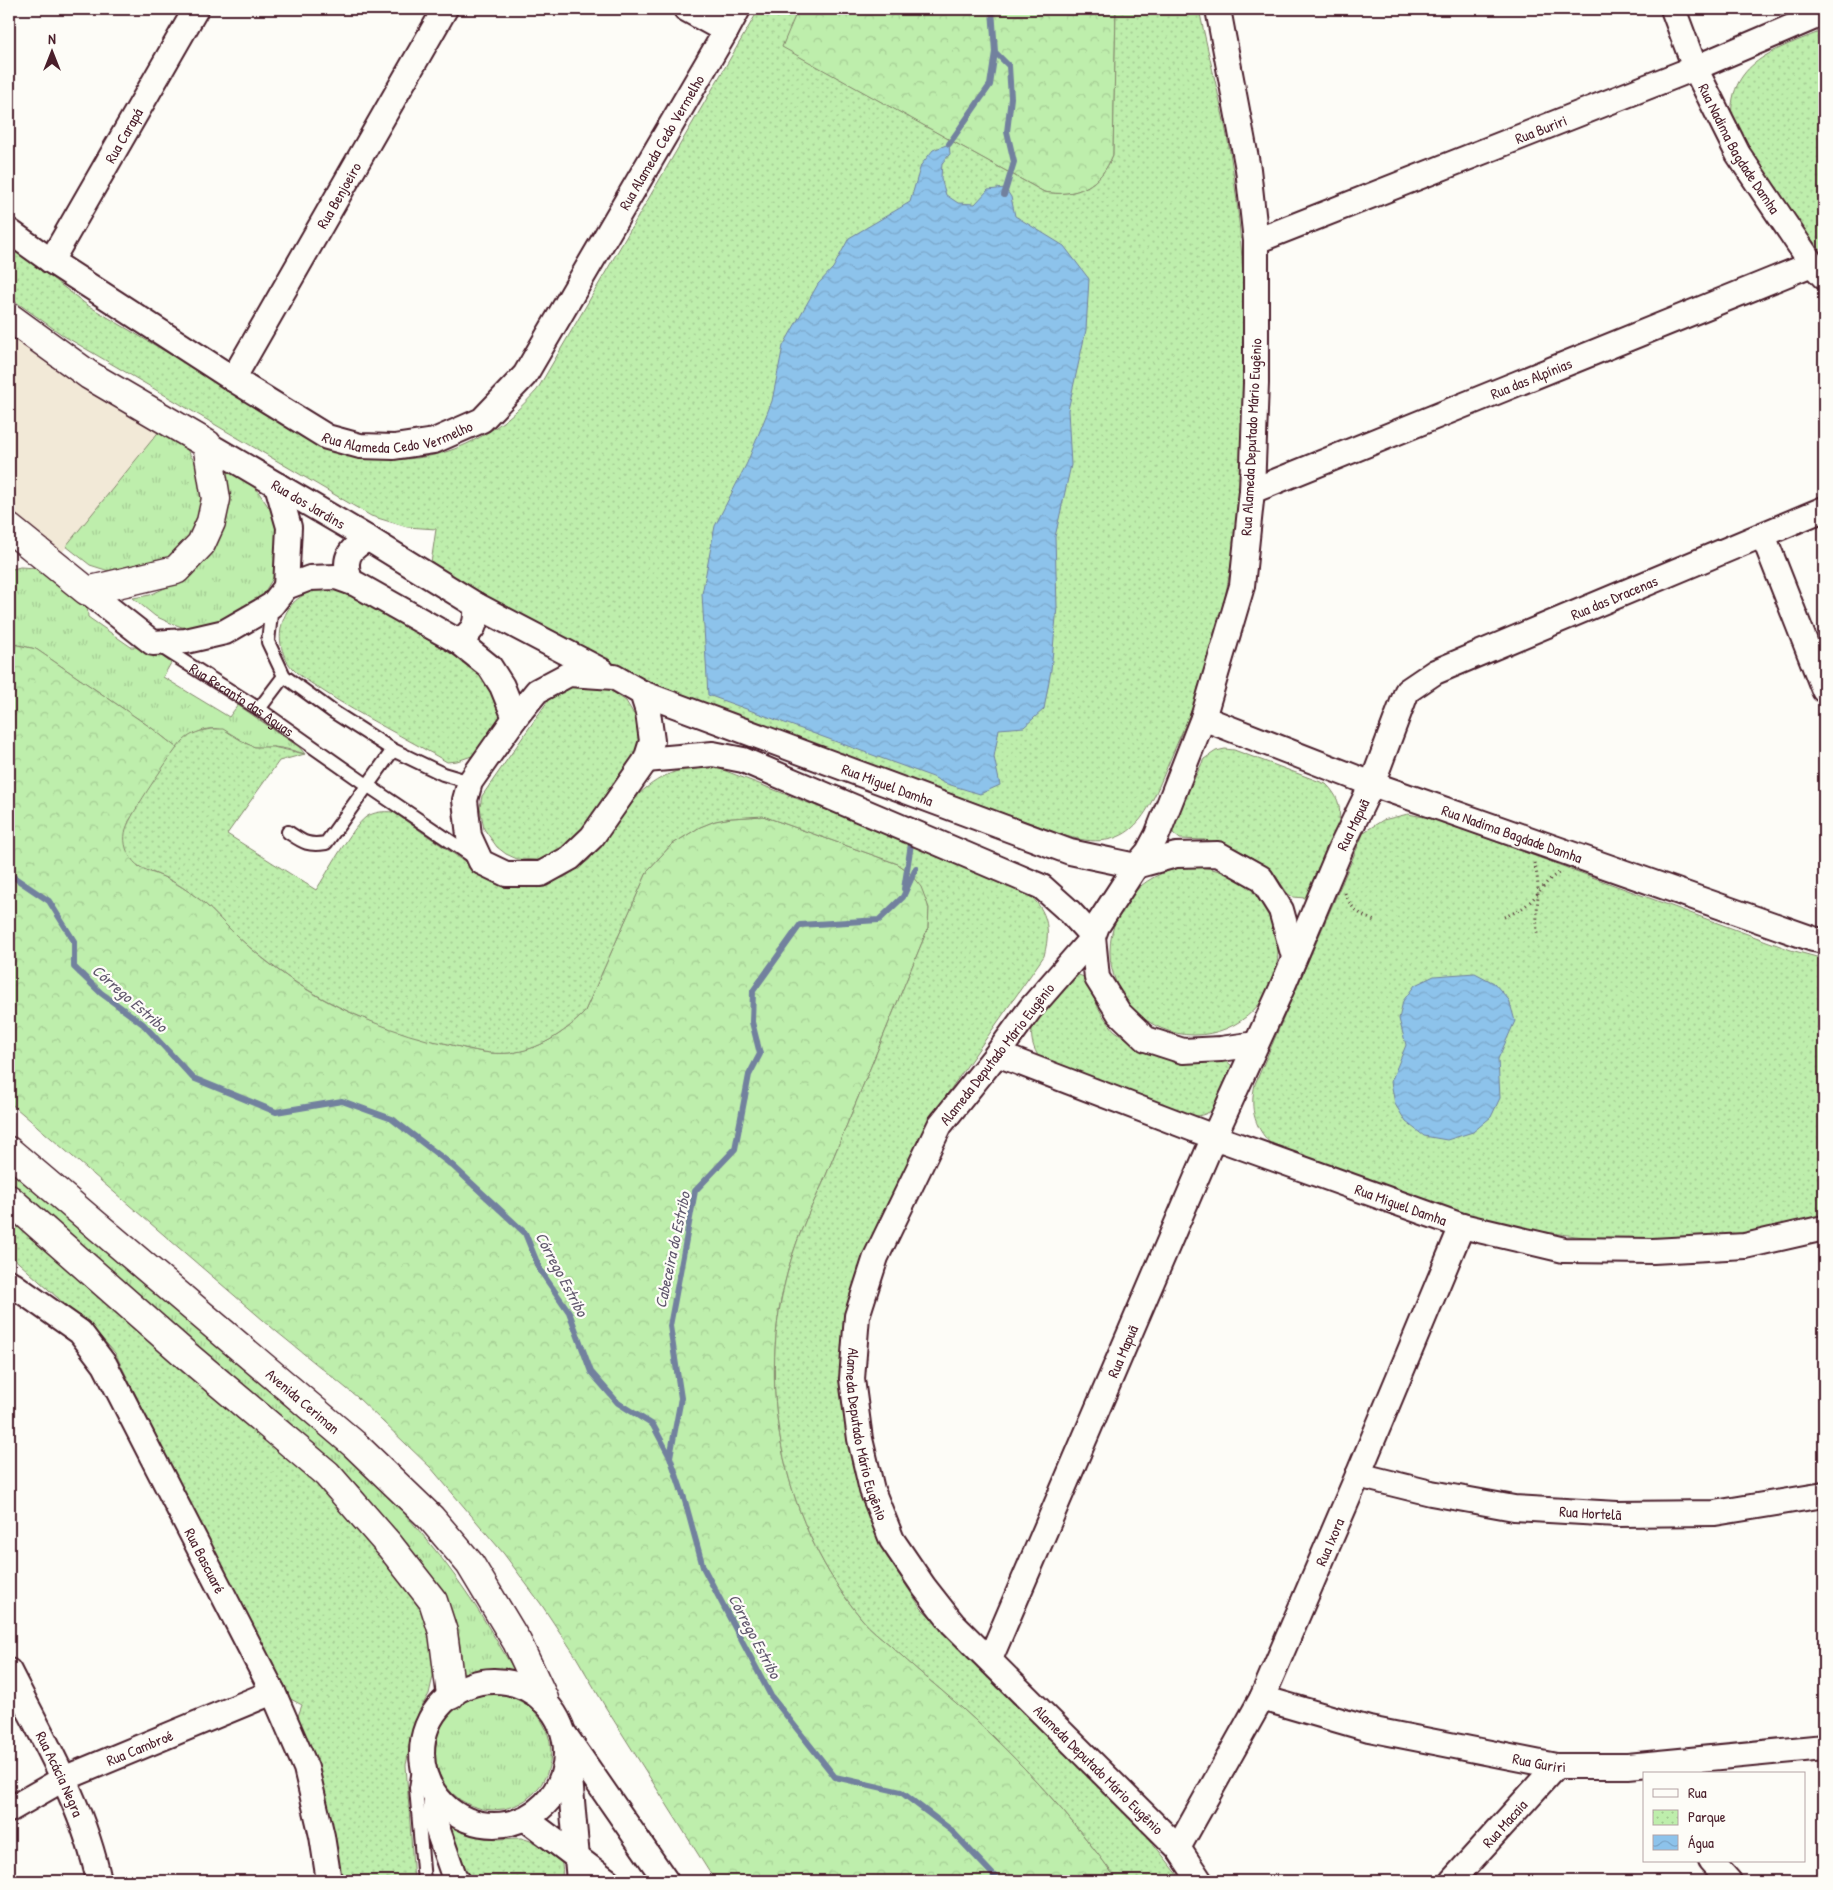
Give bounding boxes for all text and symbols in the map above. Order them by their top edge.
north arrow [28,28,78,78]
text: N [48,29,56,48]
street label: Rua Alameda Cedo Vermelho [613,71,709,214]
street label: Rua Nadima Bagdade Damha [1694,80,1786,218]
street label: Rua Carapá [99,104,148,167]
street label: Rua Buriri [1512,109,1570,148]
street label: Rua Benjoeiro [311,158,366,232]
street label: Rua Alameda Deputado Mário Eugênio [1235,338,1267,536]
street label: Rua das Alpínias [1487,352,1575,404]
street label: Rua Alameda Cedo Vermelho [318,415,476,458]
street label: Rua dos Jardins [268,474,350,534]
street label: Rua das Dracenas [1567,569,1661,625]
street label: Rua Recanto das Águas [186,657,299,741]
street label: Rua Miguel Damha [839,758,936,811]
street label: Rua Mapuã [1331,795,1374,854]
street label: Rua Nadima Bagdade Damha [1439,799,1585,868]
water label: Córrego Estribo [88,959,173,1038]
street label: Alameda Deputado Mário Eugênio [935,978,1059,1130]
street label: Rua Miguel Damha [1352,1178,1450,1230]
water label: Cabeceira do Estribo [649,1188,695,1310]
water label: Córrego Estribo [531,1228,594,1321]
street label: Rua Mapuã [1102,1321,1143,1381]
street label: Alameda Deputado Mário Eugênio [841,1347,893,1523]
street label: Avenida Ceriman [262,1363,345,1438]
street label: Rua Hortelã [1559,1500,1622,1525]
street label: Rua Ixora [1310,1514,1349,1569]
street label: Rua Bascuaré [180,1524,231,1597]
water label: Córrego Estribo [724,1590,787,1683]
street label: Alameda Deputado Mário Eugênio [1029,1700,1169,1839]
street label: Rua Cambroé [103,1724,176,1771]
street label: Rua Acácia Negra [31,1728,89,1820]
street label: Rua Guriri [1511,1747,1566,1777]
legend [1643,1772,1806,1862]
text: Rua [1688,1782,1707,1803]
street label: Rua Macaia [1477,1795,1532,1852]
text: Parque [1688,1806,1726,1827]
text: Água [1688,1832,1714,1853]

